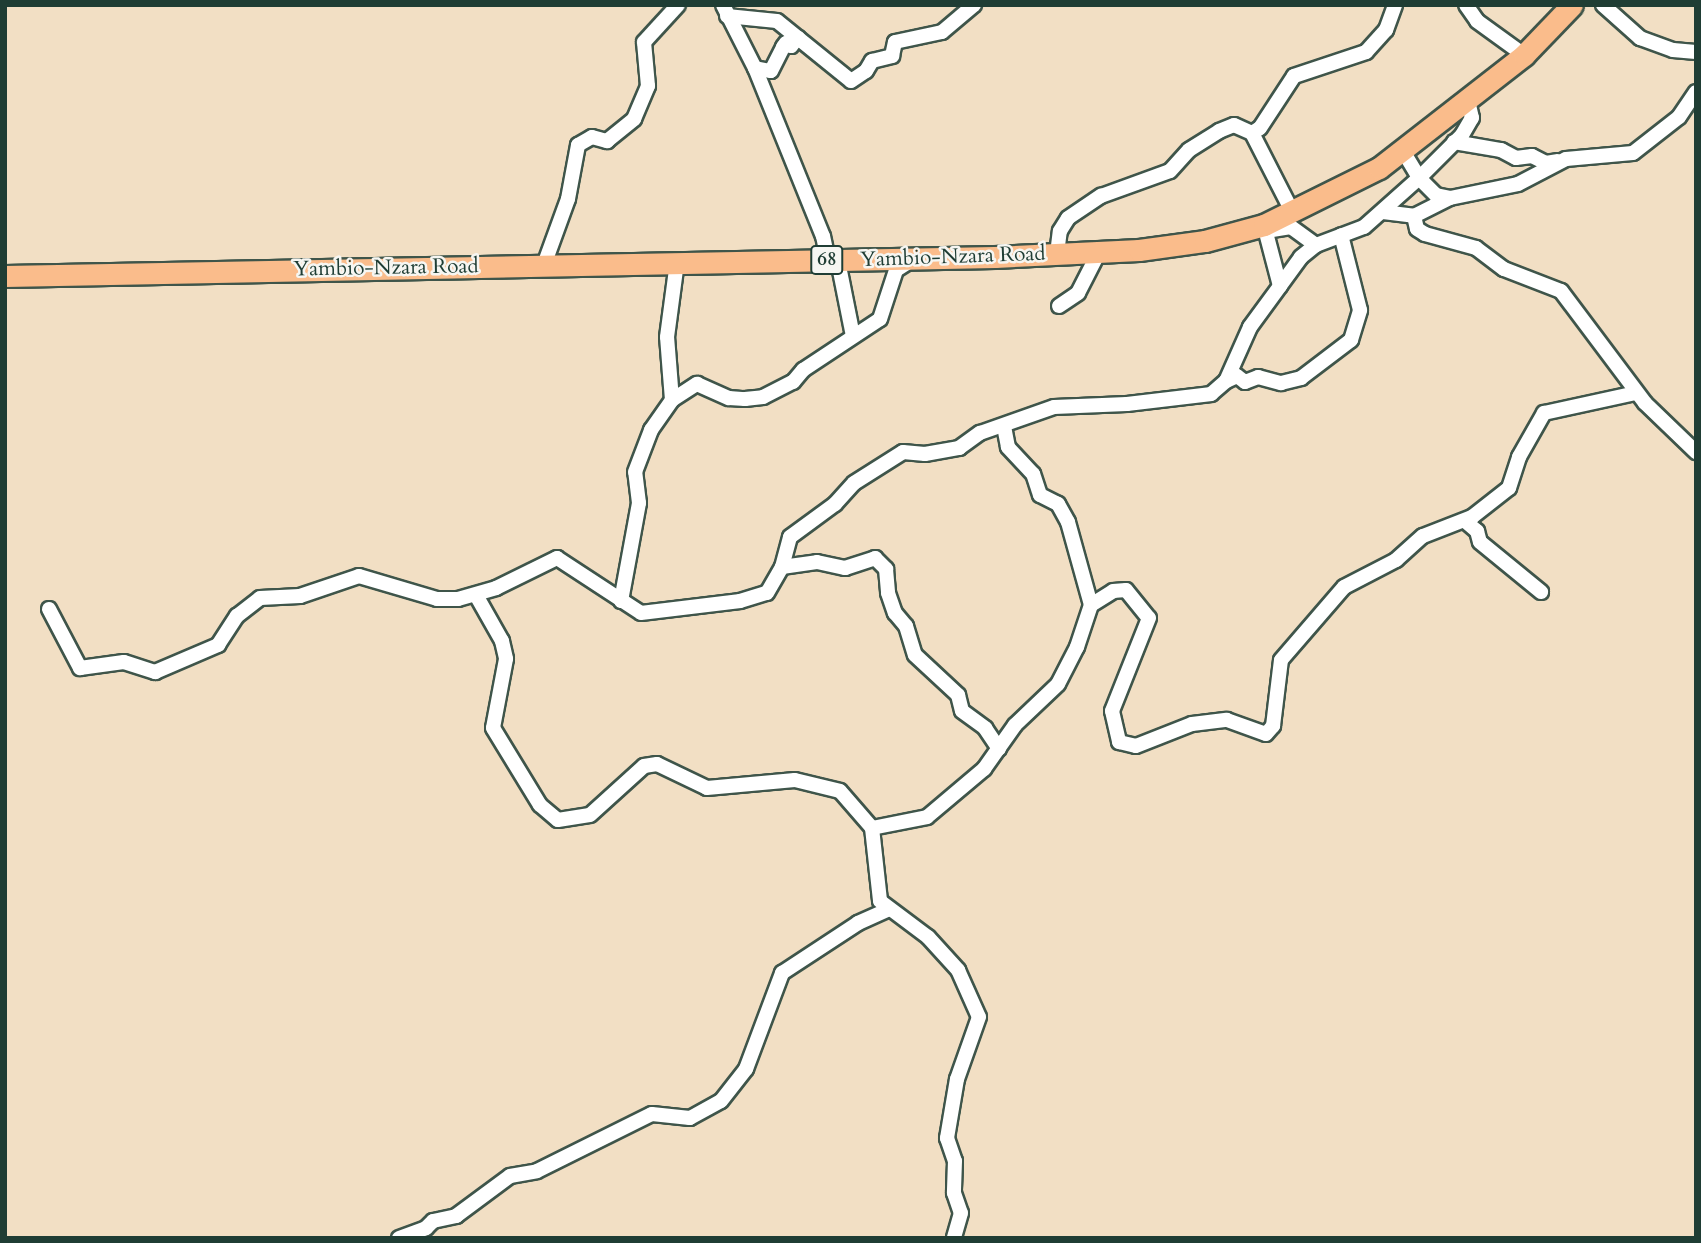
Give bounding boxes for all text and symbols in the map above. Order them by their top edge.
street label: Yambio-Nzara Road [860,241,1046,273]
road number: 68 [810,244,844,276]
street label: Yambio-Nzara Road [293,254,479,282]

